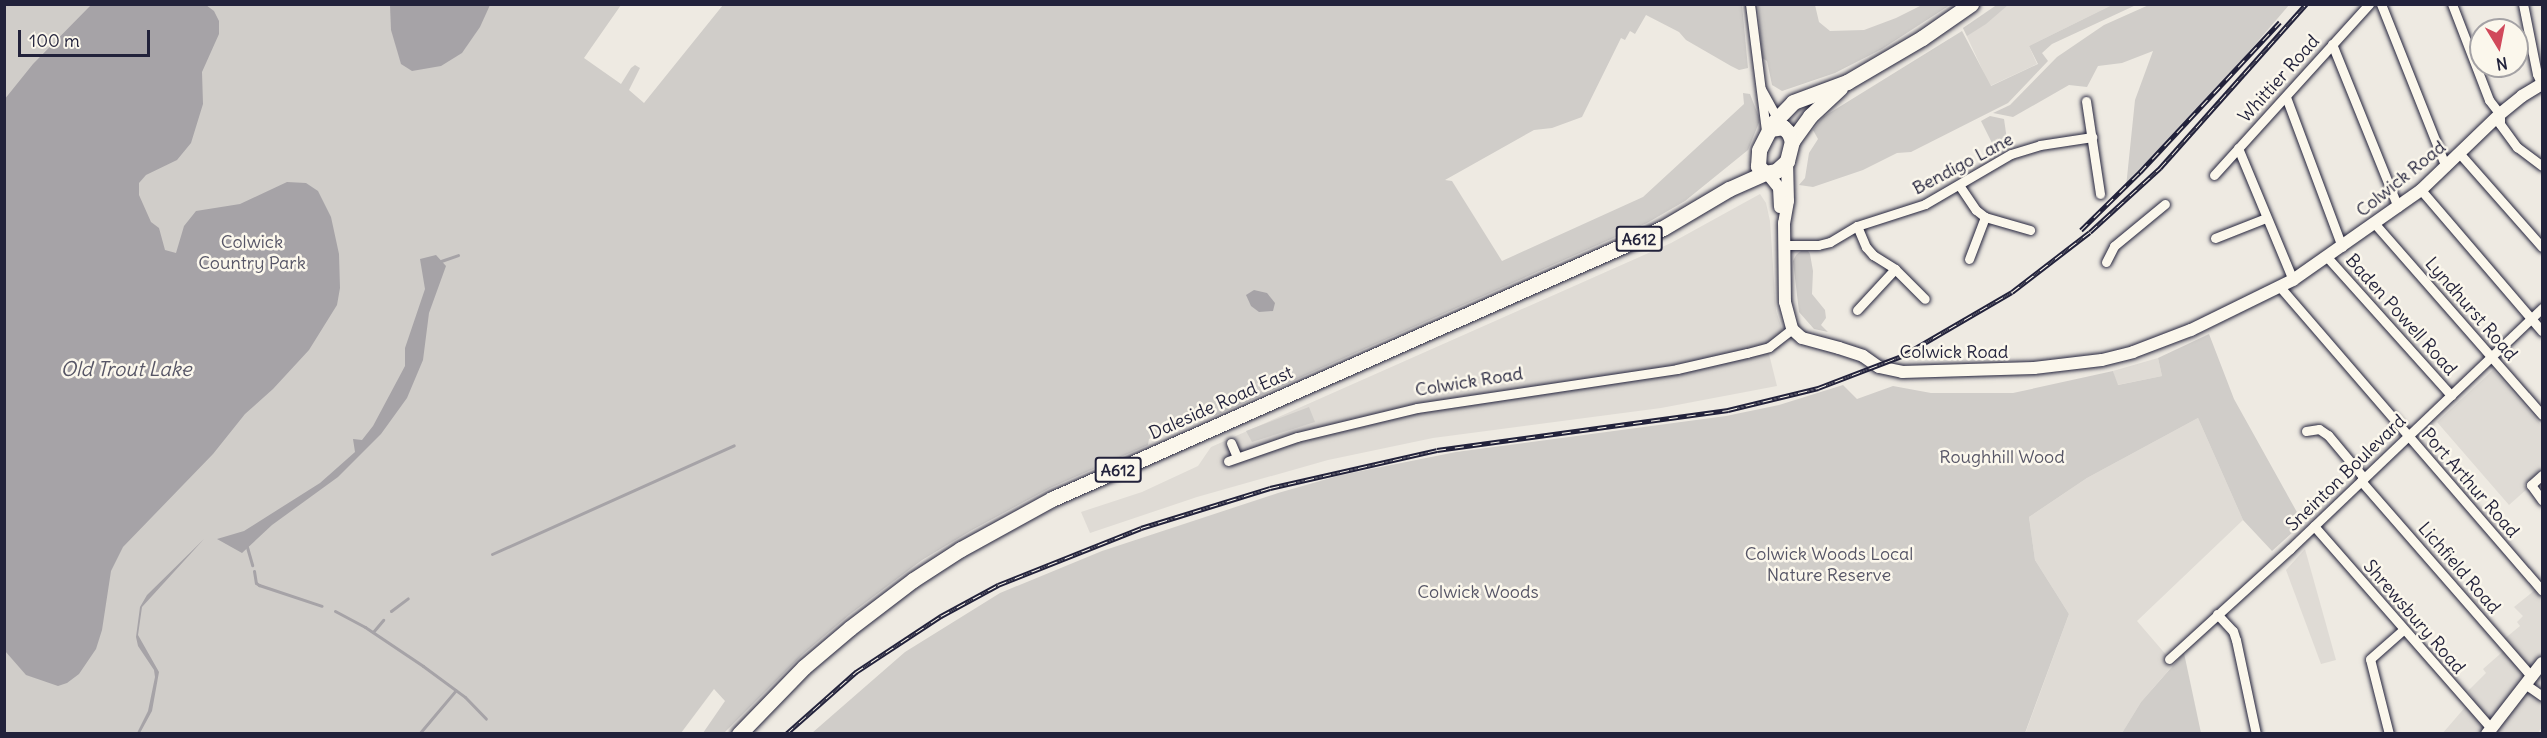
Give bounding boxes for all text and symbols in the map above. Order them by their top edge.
scale bar [21,18,153,56]
north arrow [2469,18,2529,78]
text: 100 m [29,29,80,52]
street label: Whittier Road [2234,31,2324,127]
text: N [2495,53,2509,75]
street label: Bendigo Lane [1909,128,2017,200]
street label: Colwick Road [2352,136,2450,222]
road number: A612 [1615,226,1663,252]
park label: Colwick Country Park [198,232,306,274]
street label: Baden Powell Road [2341,250,2461,380]
street label: Lyndhurst Road [2420,253,2522,365]
street label: Colwick Road [1900,341,2008,363]
water label: Old Trout Lake [61,356,191,380]
street label: Daleside Road East [1146,362,1296,444]
street label: Colwick Road [1414,363,1524,401]
street label: Sneinton Boulevard [2282,410,2410,536]
street label: Port Arthur Road [2417,424,2523,542]
park label: Roughhill Wood [1939,446,2065,468]
road number: A612 [1094,457,1142,483]
street label: Lichfield Road [2413,518,2505,618]
park label: Colwick Woods Local Nature Reserve [1745,544,1913,586]
street label: Shrewsbury Road [2359,556,2469,678]
park label: Colwick Woods [1417,581,1539,603]

